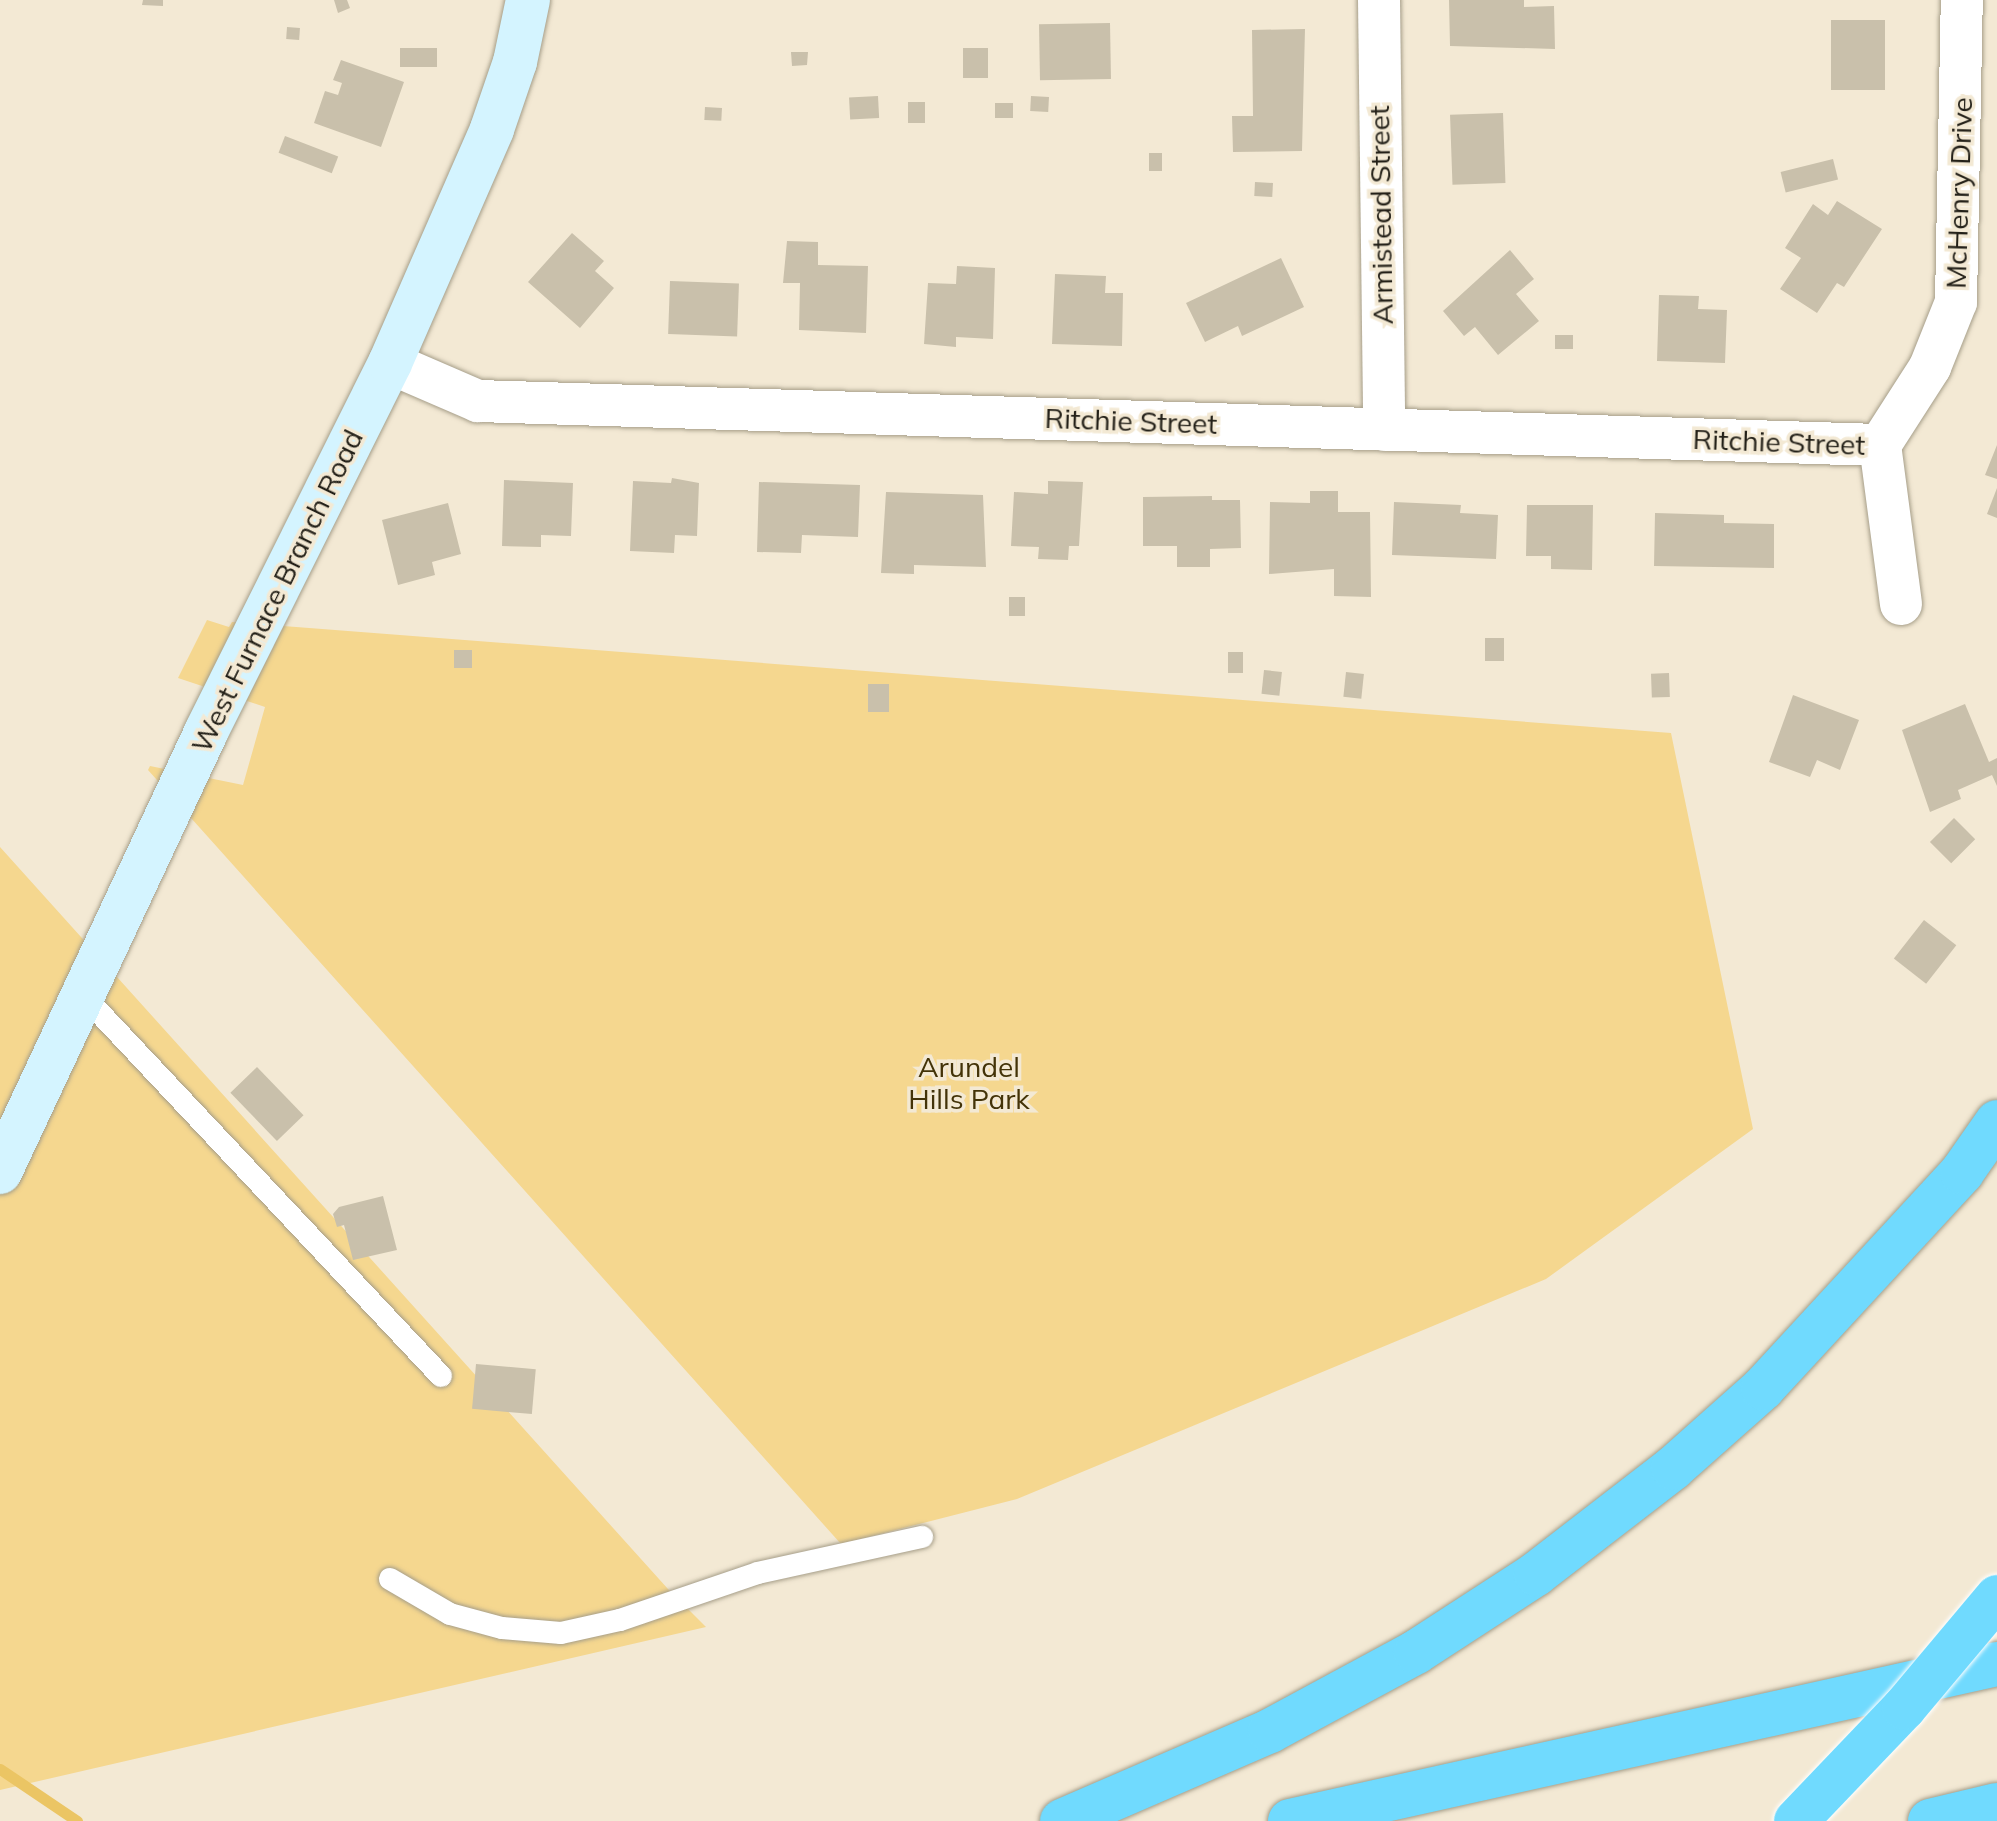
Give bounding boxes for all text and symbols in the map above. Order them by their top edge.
street label: McHenry Drive [1939,97,1979,289]
street label: Armistead Street [1362,105,1400,325]
street label: Ritchie Street [1044,401,1218,441]
street label: Ritchie Street [1692,422,1866,462]
street label: West Furnace Branch Road [184,424,370,758]
park label: Arundel Hills Park [908,1050,1030,1116]

